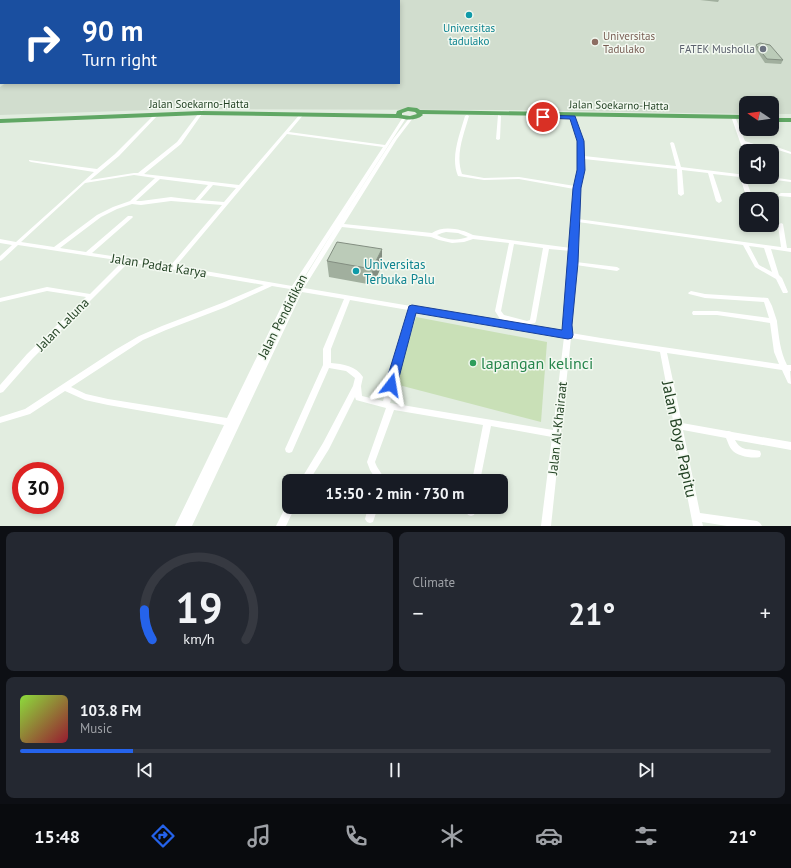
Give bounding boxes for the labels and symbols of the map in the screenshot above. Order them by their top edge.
marker: Universitas tadulako [464,10,474,20]
place label: Universitas tadulako [443,21,495,48]
place label: Universitas Tadulako [603,29,655,56]
marker: Universitas Tadulako [590,37,600,47]
place label: FATEK Musholla [679,42,755,56]
marker: FATEK Musholla [758,44,768,54]
north arrow [739,96,779,136]
street label: Jalan Soekarno-Hatta [148,97,249,111]
street label: Jalan Soekarno-Hatta [568,97,669,113]
pin [526,100,560,134]
street label: Jalan Padat Karya [109,249,208,281]
place label: Universitas Terbuka Palu [364,256,435,288]
marker: Universitas Terbuka Palu [351,266,361,276]
street label: Jalan Pendidikan [253,271,311,362]
street label: Jalan Laluna [31,294,93,355]
place label: lapangan kelinci [481,353,593,373]
marker: lapangan kelinci [468,358,478,368]
position arrow [370,364,412,406]
street label: Jalan Boya Papitu [658,378,702,499]
street label: Jalan Al-Khairaat [544,380,571,476]
speed limit sign: 30 [12,462,64,514]

